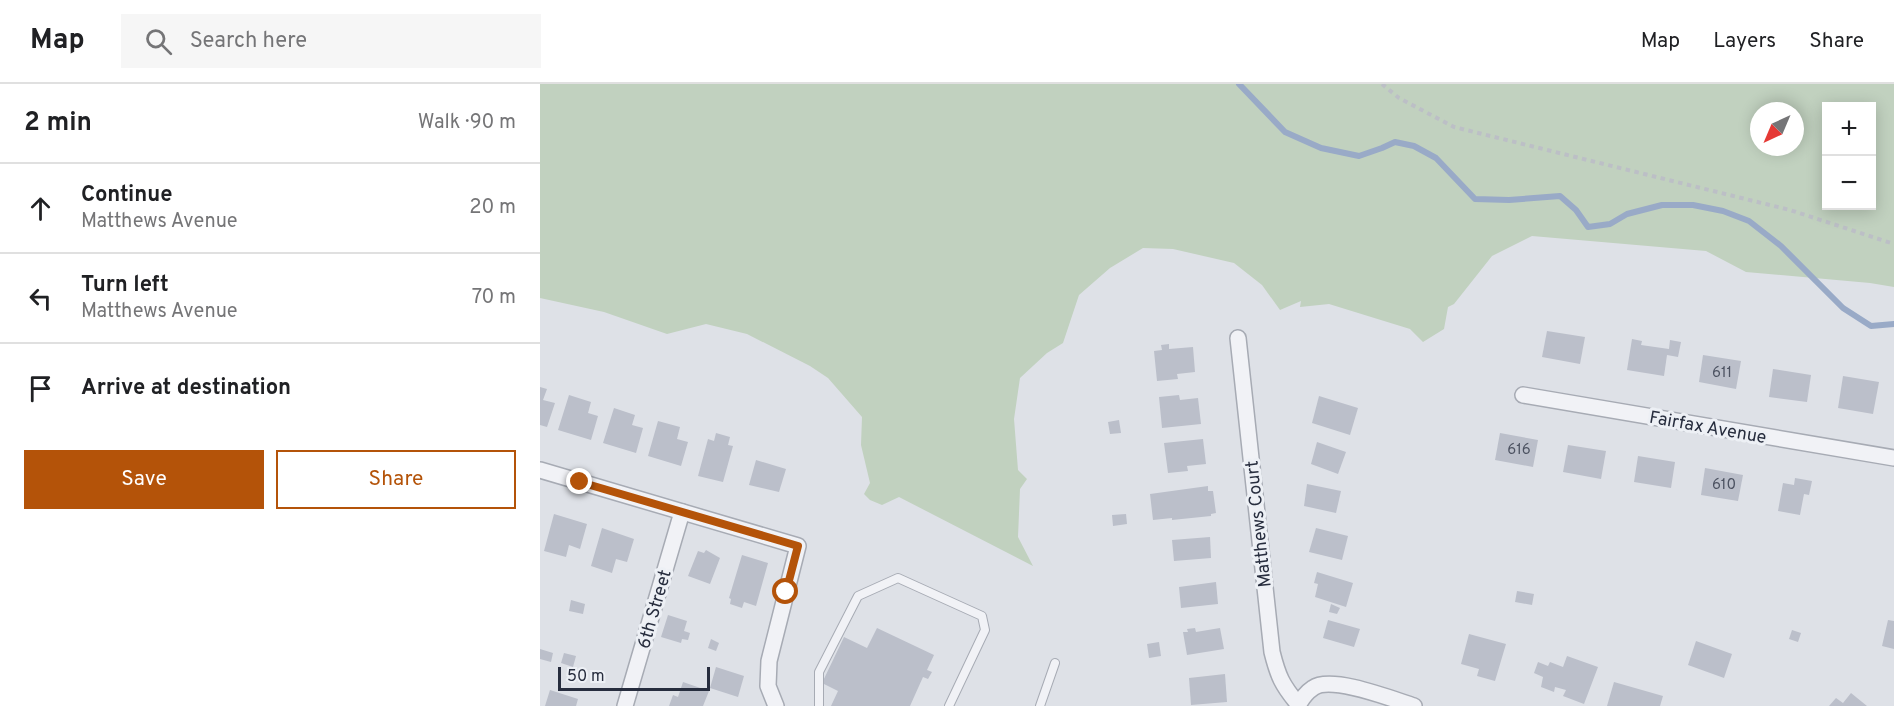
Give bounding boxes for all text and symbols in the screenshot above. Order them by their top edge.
search box [121,14,541,68]
text: Map [30,23,85,59]
icon: search [142,25,175,58]
text: Search here [190,28,307,55]
text: Map [1641,28,1680,55]
text: Layers [1713,28,1776,55]
text: Share [1809,28,1864,55]
north arrow [1750,102,1804,156]
map controls [1822,102,1876,210]
button: + [1822,102,1876,156]
text: 2 min [24,107,92,140]
text: Walk · 90 m [418,110,516,136]
button: − [1822,156,1876,210]
text: Continue [81,182,172,209]
icon: ahead [24,192,57,225]
text: 20 m [469,195,516,221]
text: Matthews Avenue [81,209,238,235]
text: Turn left [81,272,169,299]
icon: left [24,282,57,315]
text: 70 m [472,285,516,311]
text: Matthews Avenue [81,299,238,325]
house number: 611 [1712,364,1732,383]
icon: arrive [24,372,57,405]
text: Arrive at destination [81,375,291,402]
street label: Fairfax Avenue [1647,407,1768,450]
house number: 616 [1507,441,1531,460]
button: Save [24,450,264,509]
button: Share [276,450,516,509]
street label: Matthews Court [1241,459,1278,588]
route end [566,468,592,494]
house number: 610 [1712,476,1736,495]
street label: 6th Street [633,567,678,652]
route start [772,578,798,604]
scale bar [558,664,710,692]
text: 50 m [567,667,605,687]

